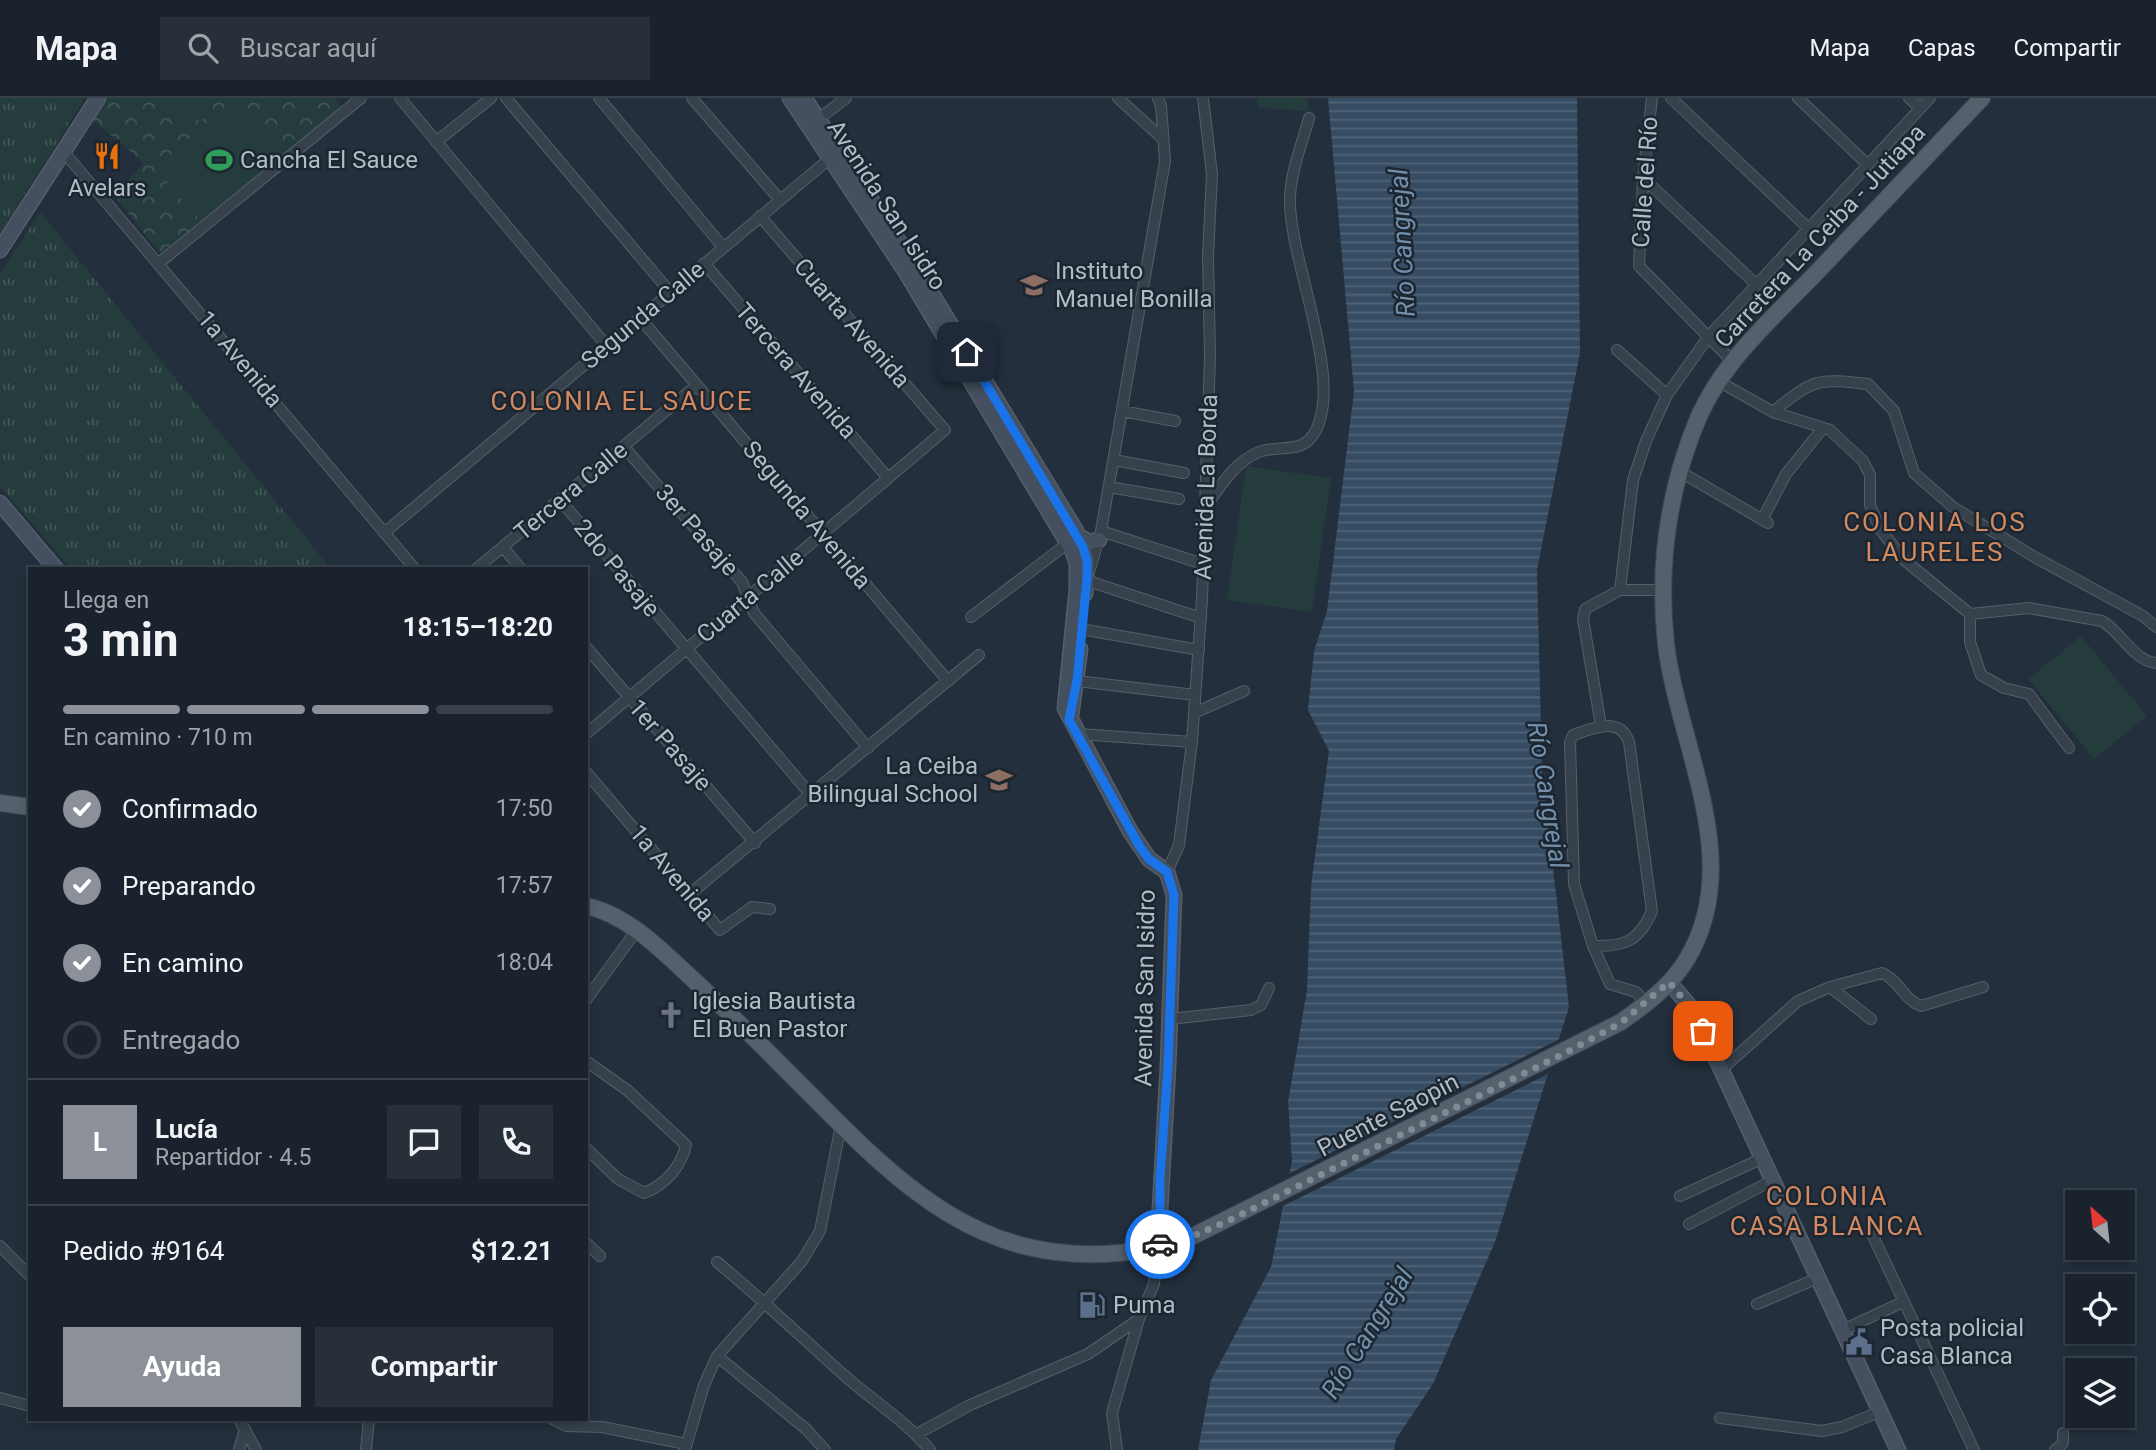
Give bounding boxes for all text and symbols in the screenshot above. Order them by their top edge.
search box [160,17,650,80]
text: Mapa [35,29,118,68]
icon: search [184,29,222,67]
text: Buscar aquí [240,33,376,63]
text: Mapa [1809,34,1870,62]
text: Capas [1908,34,1976,62]
text: Compartir [2014,34,2121,62]
street label: Avenida San Isidro [822,115,952,295]
street label: Calle del Río [1626,115,1664,249]
street label: Carretera La Ceiba - Jutiapa [1709,118,1931,354]
restaurant icon: Avelars [92,141,122,171]
sports icon: Cancha El Sauce [204,145,234,175]
place label: Cancha El Sauce [240,146,418,174]
water label: Río Cangrejal [1383,167,1421,318]
place label: Avelars [68,174,146,202]
street label: Cuarta Avenida [788,253,916,393]
street label: Segunda Calle [576,255,710,375]
place label: Instituto Manuel Bonilla [1055,257,1212,313]
school or university icon: Instituto Manuel Bonilla [1019,270,1049,300]
street label: Tercera Avenida [729,297,863,445]
street label: 1a Avenida [192,305,288,413]
pin [937,322,997,382]
icon: home [948,333,986,371]
district label: COLONIA EL SAUCE [490,386,754,416]
street label: Avenida La Borda [1189,394,1223,580]
street label: Segunda Avenida [737,435,877,595]
street label: Tercera Calle [509,436,633,546]
street label: 3er Pasaje [650,478,744,582]
district label: COLONIA LOS LAURELES [1843,507,2027,567]
street label: 2do Pasaje [568,514,666,622]
street label: Cuarta Calle [691,543,809,649]
text: Llega en [63,587,149,614]
text: 18:15–18:20 [403,612,553,642]
text: 3 min [63,613,179,667]
street label: 1er Pasaje [623,693,717,797]
water label: Río Cangrejal [1522,719,1575,871]
text: En camino · 710 m [63,724,253,751]
place label: La Ceiba Bilingual School [807,752,978,808]
school or university icon: La Ceiba Bilingual School [984,765,1014,795]
icon: check [63,790,101,828]
text: Confirmado [122,794,258,824]
text: 17:50 [496,795,553,822]
street label: 1a Avenida [624,819,720,927]
icon: check [63,867,101,905]
text: Preparando [122,871,256,901]
text: 17:57 [496,872,553,899]
street label: Avenida San Isidro [1129,889,1161,1087]
icon: check [63,944,101,982]
text: En camino [122,948,244,978]
text: 18:04 [496,949,553,976]
place label: Iglesia Bautista El Buen Pastor [692,987,856,1043]
church icon: Iglesia Bautista El Buen Pastor [656,1000,686,1030]
pin [1673,1001,1733,1061]
icon: bag [1684,1012,1722,1050]
text: Entregado [122,1025,240,1055]
street label: Puente Saopin [1313,1067,1463,1163]
button: chat [387,1105,461,1179]
button: phone [479,1105,553,1179]
text: Lucía [155,1114,218,1144]
text: L [93,1127,107,1157]
text: Repartidor · 4.5 [155,1144,312,1171]
district label: COLONIA CASA BLANCA [1730,1181,1924,1241]
north arrow [2065,1190,2135,1260]
map controls [2065,1190,2135,1428]
courier [1125,1209,1195,1279]
icon: car [1141,1225,1179,1263]
text: Pedido #9164 [63,1236,224,1266]
text: $12.21 [471,1236,553,1266]
water label: Río Cangrejal [1315,1261,1419,1404]
button: locate [2065,1274,2135,1344]
fuel station icon: Puma [1077,1290,1107,1320]
place label: Puma [1113,1291,1175,1319]
place label: Posta policial Casa Blanca [1880,1314,2024,1370]
button: Ayuda [63,1327,301,1407]
button: Compartir [315,1327,553,1407]
public building icon: Posta policial Casa Blanca [1844,1327,1874,1357]
button: layers [2065,1358,2135,1428]

